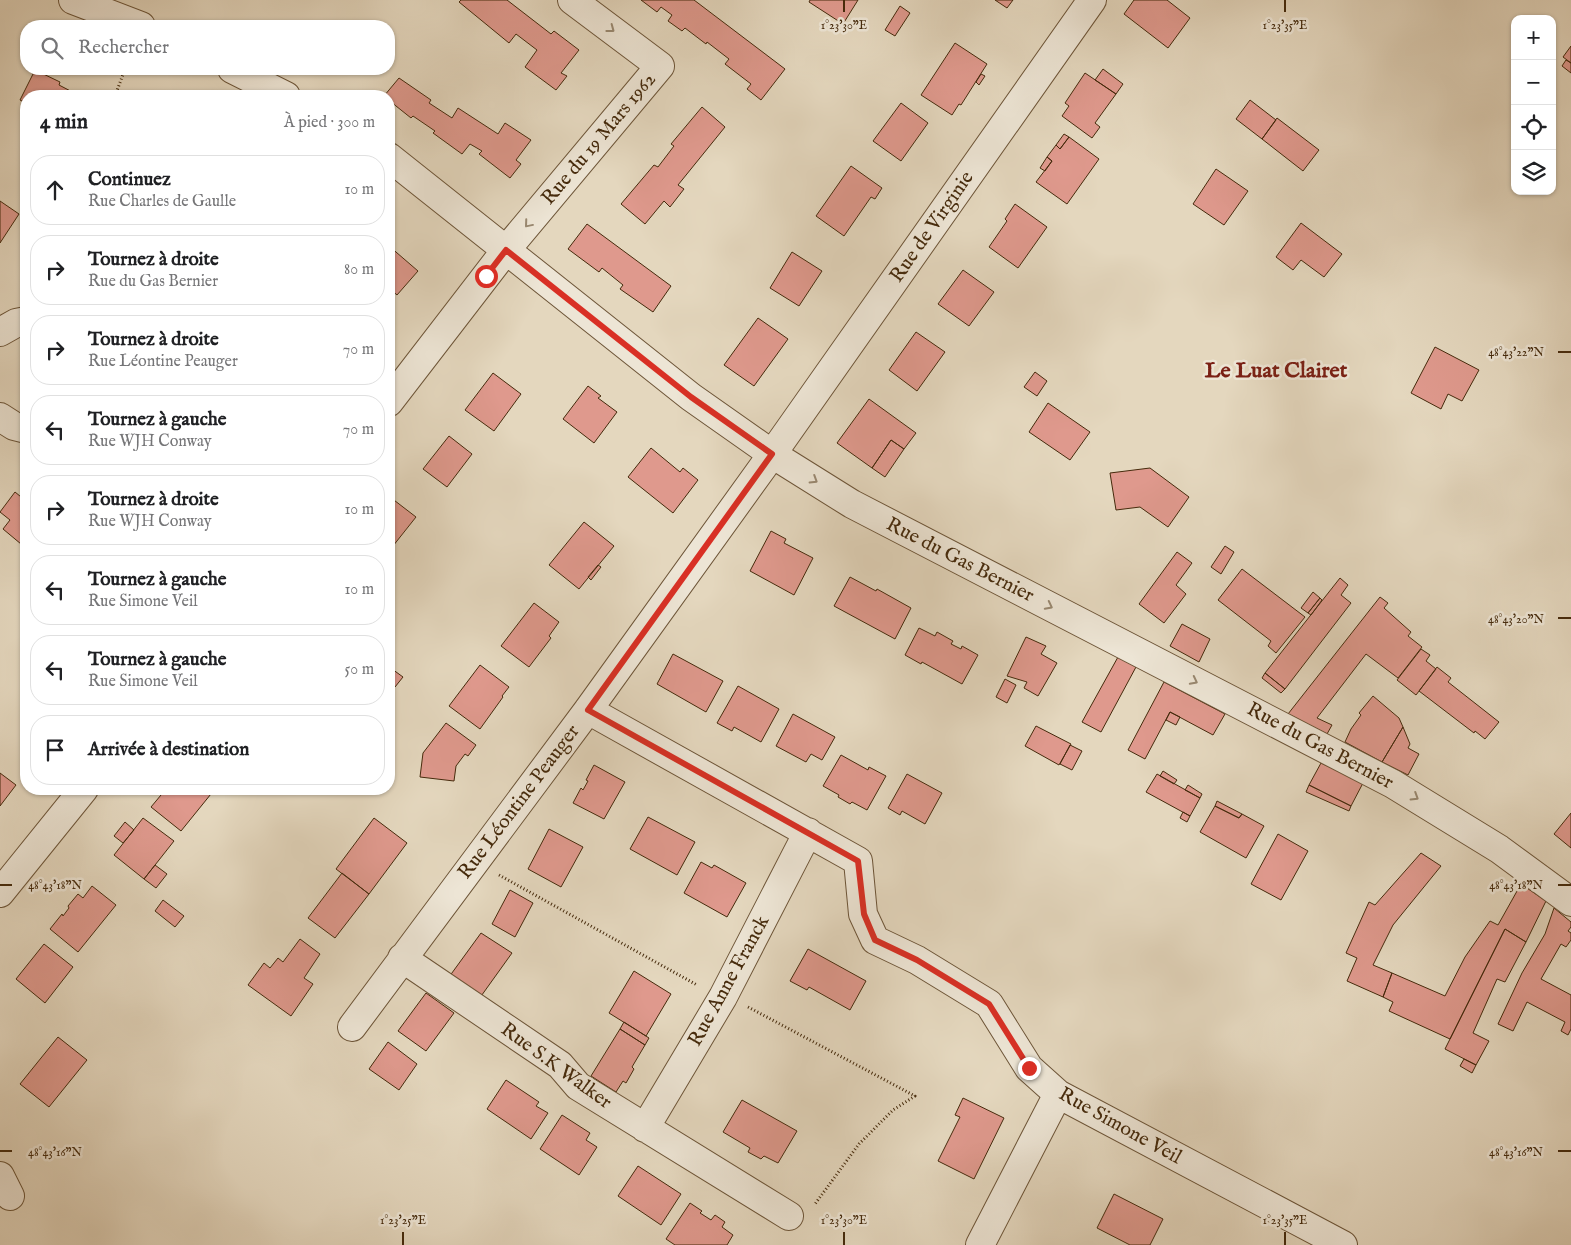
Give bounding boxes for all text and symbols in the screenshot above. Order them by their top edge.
map controls [1511,15,1556,195]
button: + [1511,15,1556,60]
text: 1°23'30"E [821,18,867,33]
text: 1°23'35"E [1263,18,1307,33]
search box [20,20,395,75]
one-way arrow [605,23,615,32]
icon: search [38,34,66,62]
text: Rechercher [78,36,169,60]
button: − [1511,60,1556,105]
street label: Rue du 19 Mars 1962 [536,68,662,210]
button: locate [1511,105,1556,150]
text: 4 min [40,109,88,136]
text: À pied · 300 m [284,113,375,133]
button: layers [1511,150,1556,195]
street label: Rue de Virginie [884,166,980,288]
text: Continuez [88,168,171,192]
icon: ahead [41,176,69,204]
text: 10 m [344,180,374,200]
text: Rue Charles de Gaulle [88,192,236,212]
one-way arrow [525,218,534,227]
text: Tournez à droite [88,248,219,272]
icon: right [41,256,69,284]
text: 80 m [344,260,374,280]
route start [475,265,498,288]
text: Rue du Gas Bernier [88,272,218,292]
text: Tournez à droite [88,328,219,352]
icon: right [41,336,69,364]
text: 70 m [343,340,374,360]
text: 48°43'22"N [1488,345,1544,360]
text: Rue Léontine Peauger [88,352,238,372]
district label: Le Luat Clairet [1205,357,1348,385]
text: Tournez à gauche [88,408,227,432]
icon: left [41,416,69,444]
text: 70 m [343,420,374,440]
text: Rue WJH Conway [88,432,212,452]
one-way arrow [808,473,817,483]
text: Tournez à droite [88,488,219,512]
icon: right [41,496,69,524]
text: 10 m [344,500,374,520]
text: Rue WJH Conway [88,512,212,532]
street label: Rue du Gas Bernier [882,512,1039,608]
text: Tournez à gauche [88,568,227,592]
icon: left [41,576,69,604]
text: 10 m [344,580,374,600]
text: Rue Simone Veil [88,592,198,612]
one-way arrow [1044,600,1053,610]
text: 48°43'20"N [1488,612,1545,627]
text: Tournez à gauche [88,648,227,672]
icon: left [41,656,69,684]
text: 50 m [345,660,374,680]
text: Rue Simone Veil [88,672,198,692]
one-way arrow [1188,675,1197,685]
street label: Rue du Gas Bernier [1242,697,1398,796]
street label: Rue Léontine Peauger [453,719,586,884]
icon: arrive [41,736,69,764]
text: Arrivée à destination [88,738,249,762]
one-way arrow [1409,791,1418,801]
text: 48°43'18"N [28,878,82,893]
text: 48°43'18"N [1489,878,1543,893]
street label: Rue Anne Franck [683,911,775,1051]
street label: Rue S.K Walker [496,1017,617,1115]
route end [1018,1057,1041,1080]
street label: Rue Simone Veil [1054,1082,1186,1170]
text: 48°43'16"N [28,1145,83,1160]
text: 48°43'16"N [1489,1145,1544,1160]
text: 1°23'25"E [380,1213,426,1228]
text: 1°23'30"E [821,1213,867,1228]
text: 1°23'35"E [1263,1213,1307,1228]

